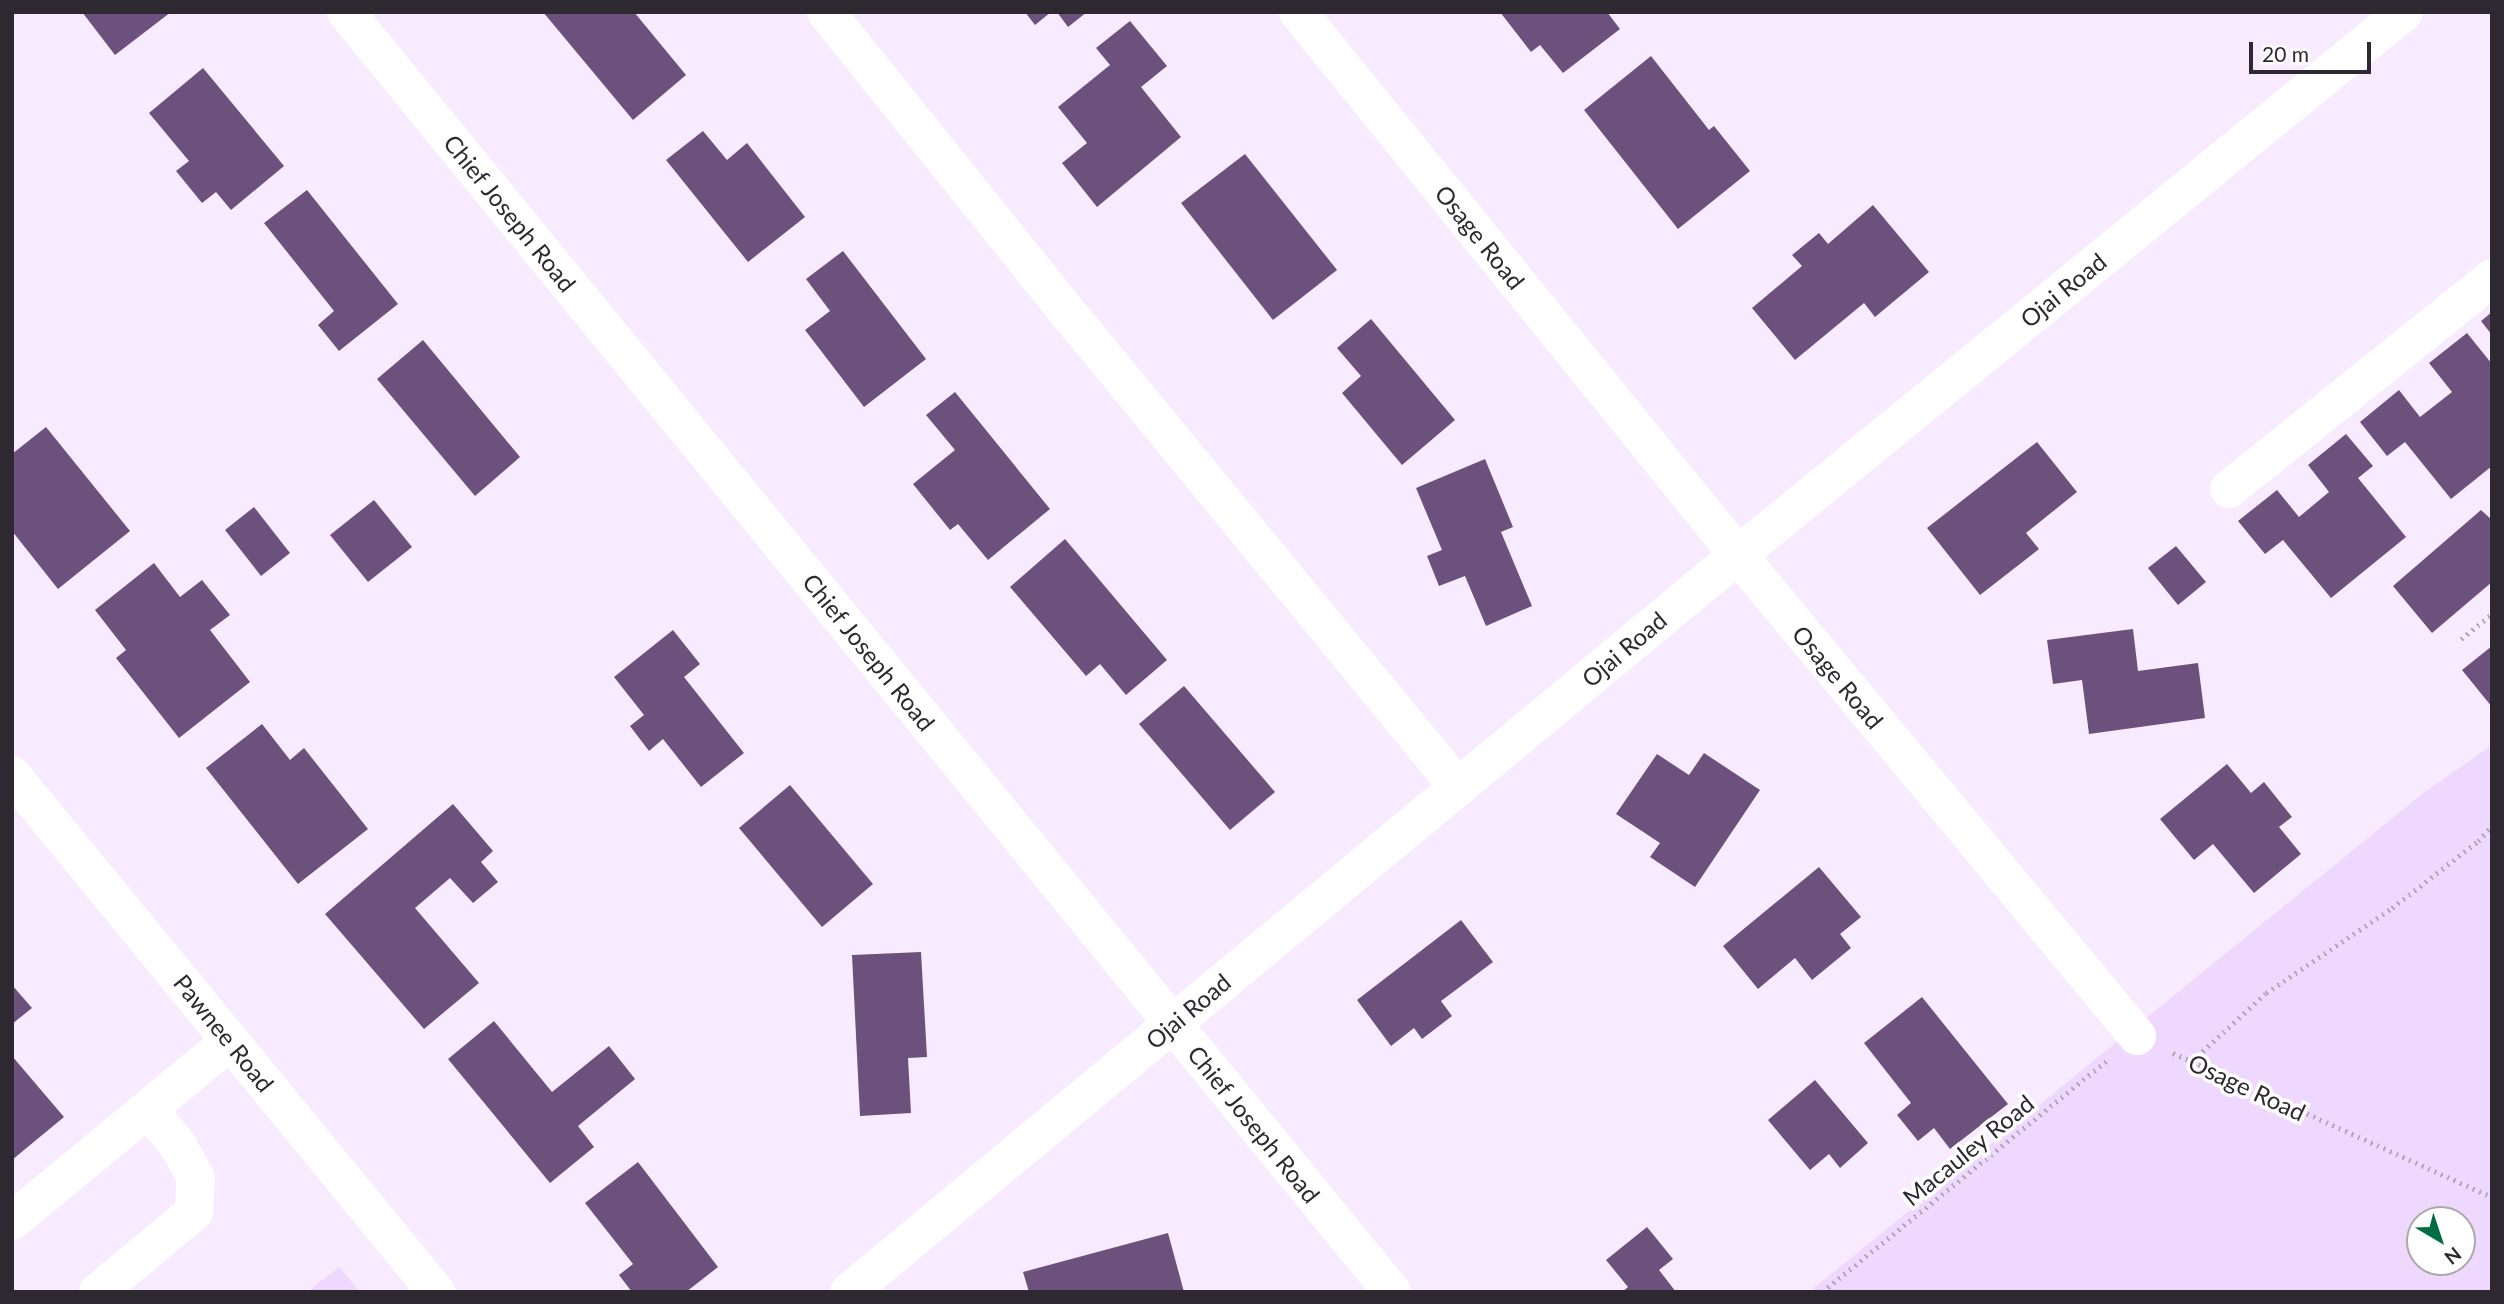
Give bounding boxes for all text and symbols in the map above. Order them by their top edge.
scale bar [2252,28,2374,72]
text: 20 m [2262,41,2309,66]
street label: Chief Joseph Road [437,128,583,298]
street label: Osage Road [1429,179,1531,295]
street label: Ojai Road [2014,247,2112,333]
street label: Chief Joseph Road [796,567,942,737]
street label: Ojai Road [1576,605,1672,693]
street label: Osage Road [1787,620,1889,734]
street label: Ojai Road [1140,967,1236,1055]
street label: Pawnee Road [168,968,280,1098]
street label: Chief Joseph Road [1181,1039,1327,1209]
street label: Osage Road [2184,1047,2310,1127]
street label: Macauley Road [1897,1088,2039,1212]
north arrow [2406,1206,2476,1276]
text: N [2440,1243,2466,1270]

